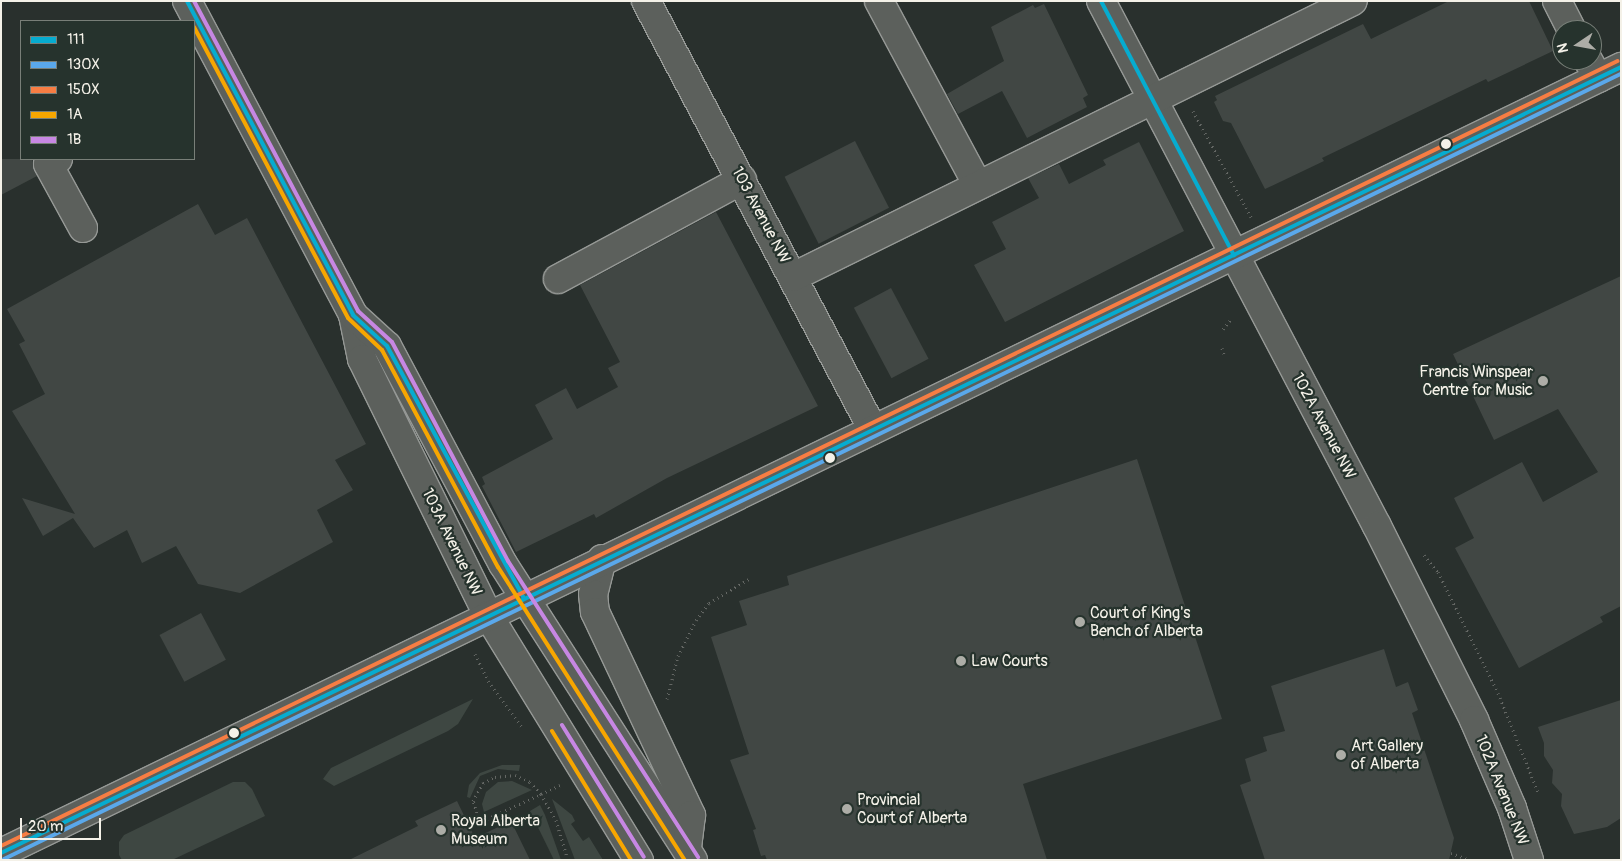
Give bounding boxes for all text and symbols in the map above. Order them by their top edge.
legend [20,20,195,160]
north arrow [1552,20,1602,70]
text: 111 [67,30,85,49]
text: N [1554,42,1572,54]
text: 130X [67,55,100,74]
text: 150X [67,80,100,99]
text: 1A [67,105,83,124]
text: 1B [67,130,81,149]
unlabelled marker [1441,139,1451,149]
street label: 103 Avenue NW [727,163,795,267]
place label: Francis Winspear Centre for Music [1419,362,1533,400]
street label: 102A Avenue NW [1288,370,1360,482]
marker: Francis Winspear Centre for Music [1537,375,1549,387]
unlabelled marker [825,453,835,463]
street label: 103A Avenue NW [418,485,486,599]
place label: Court of King's Bench of Alberta [1090,603,1203,641]
marker: Court of King's Bench of Alberta [1074,616,1086,628]
place label: Law Courts [971,651,1048,671]
marker: Law Courts [955,655,967,667]
unlabelled marker [229,728,239,738]
street label: 102A Avenue NW [1471,732,1533,848]
place label: Art Gallery of Alberta [1351,736,1423,774]
marker: Art Gallery of Alberta [1335,749,1347,761]
place label: Provincial Court of Alberta [857,790,967,828]
marker: Provincial Court of Alberta [841,803,853,815]
scale bar [22,808,104,840]
place label: Royal Alberta Museum [451,811,540,849]
text: 20 m [28,817,63,836]
marker: Royal Alberta Museum [435,824,447,836]

